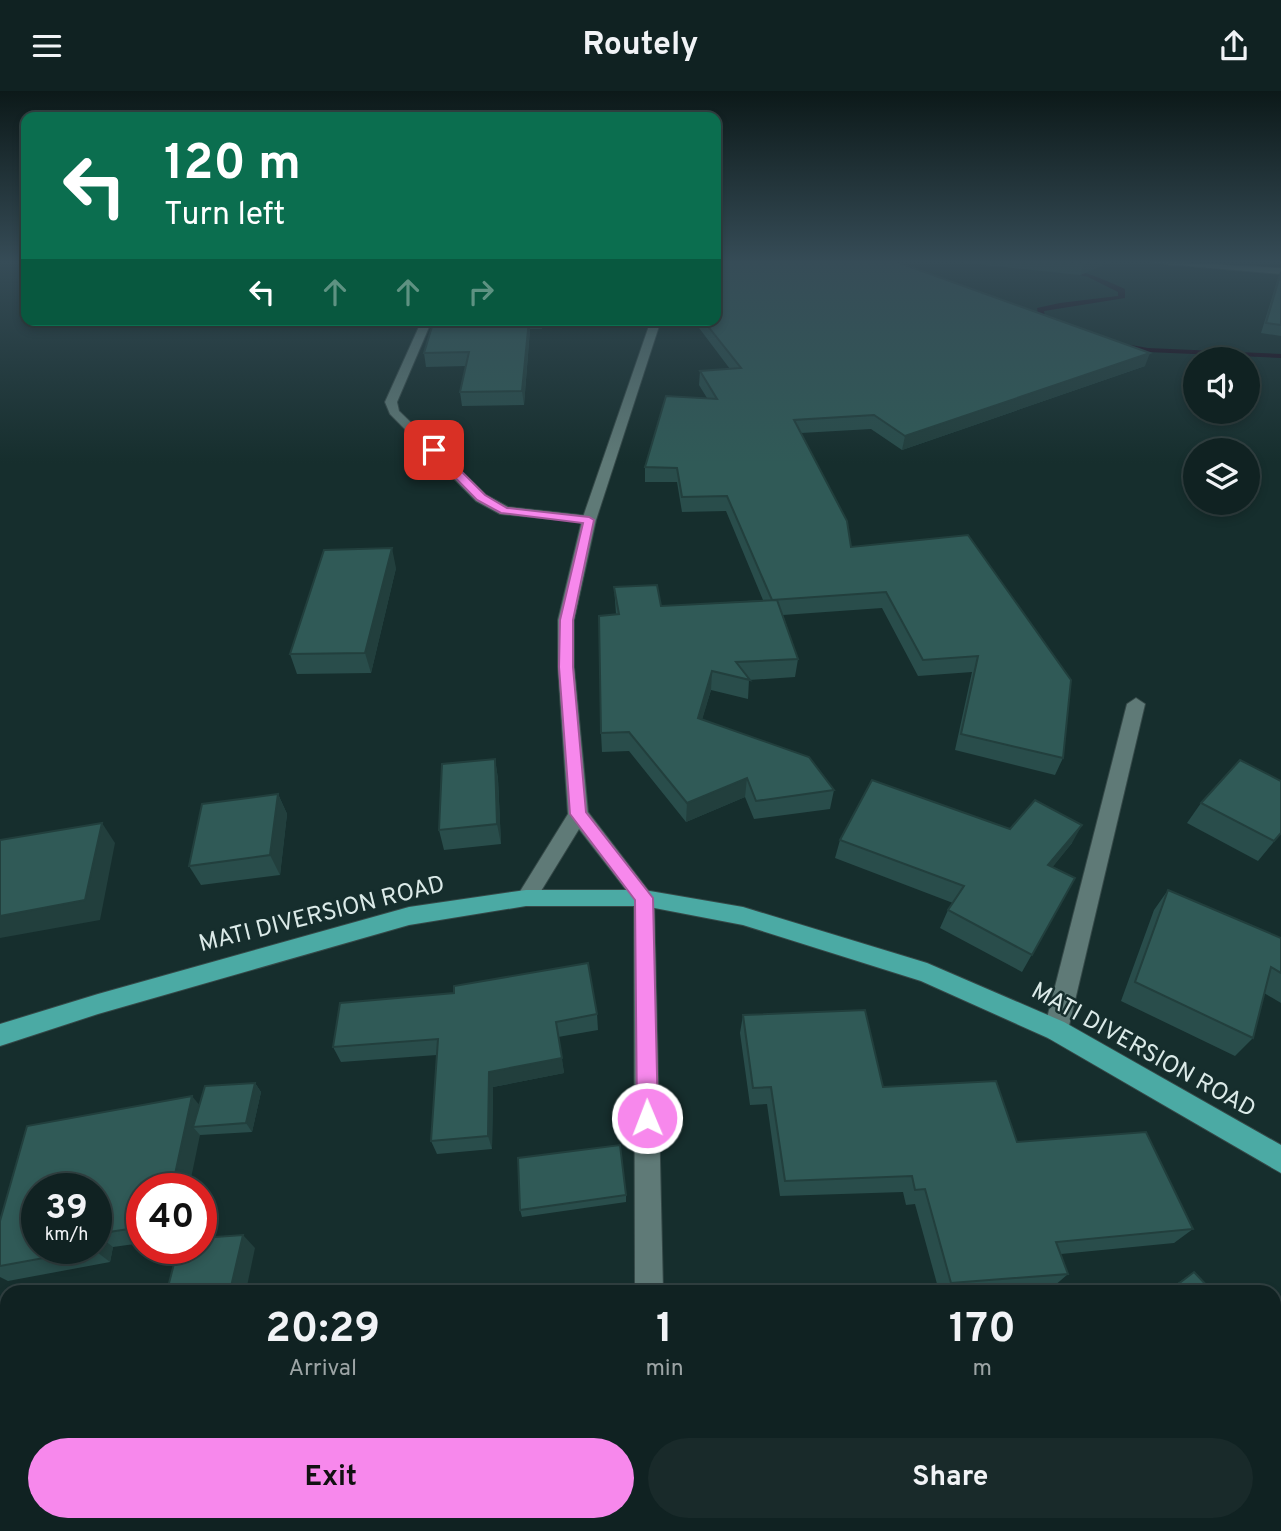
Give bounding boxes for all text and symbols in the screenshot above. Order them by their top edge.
text: Routely [583,26,698,66]
icon: menu [28,27,66,65]
icon: share [1215,27,1253,65]
text: 120 m [164,135,301,197]
icon: left [49,140,140,231]
text: Turn left [164,196,285,236]
icon: left [243,273,281,311]
icon: ahead [316,273,354,311]
icon: ahead [389,273,427,311]
icon: right [462,273,500,311]
map controls [1183,347,1260,515]
button: sound [1183,347,1260,424]
pin [404,420,464,480]
icon: arrive [415,431,453,469]
button: layers [1183,438,1260,515]
street label: MATI DIVERSION ROAD [196,870,448,960]
street label: MATI DIVERSION ROAD [1025,977,1261,1125]
position arrow [610,1081,684,1155]
speed limit sign: 40 [126,1173,217,1264]
text: 39 [45,1187,88,1231]
text: km/h [45,1224,88,1247]
text: 20:29 [265,1304,380,1357]
text: 1 [656,1304,673,1357]
text: 170 [949,1304,1016,1357]
text: Arrival [288,1355,357,1384]
text: min [645,1355,684,1384]
text: m [973,1355,992,1384]
button: Exit [28,1438,634,1518]
button: Share [648,1438,1253,1518]

